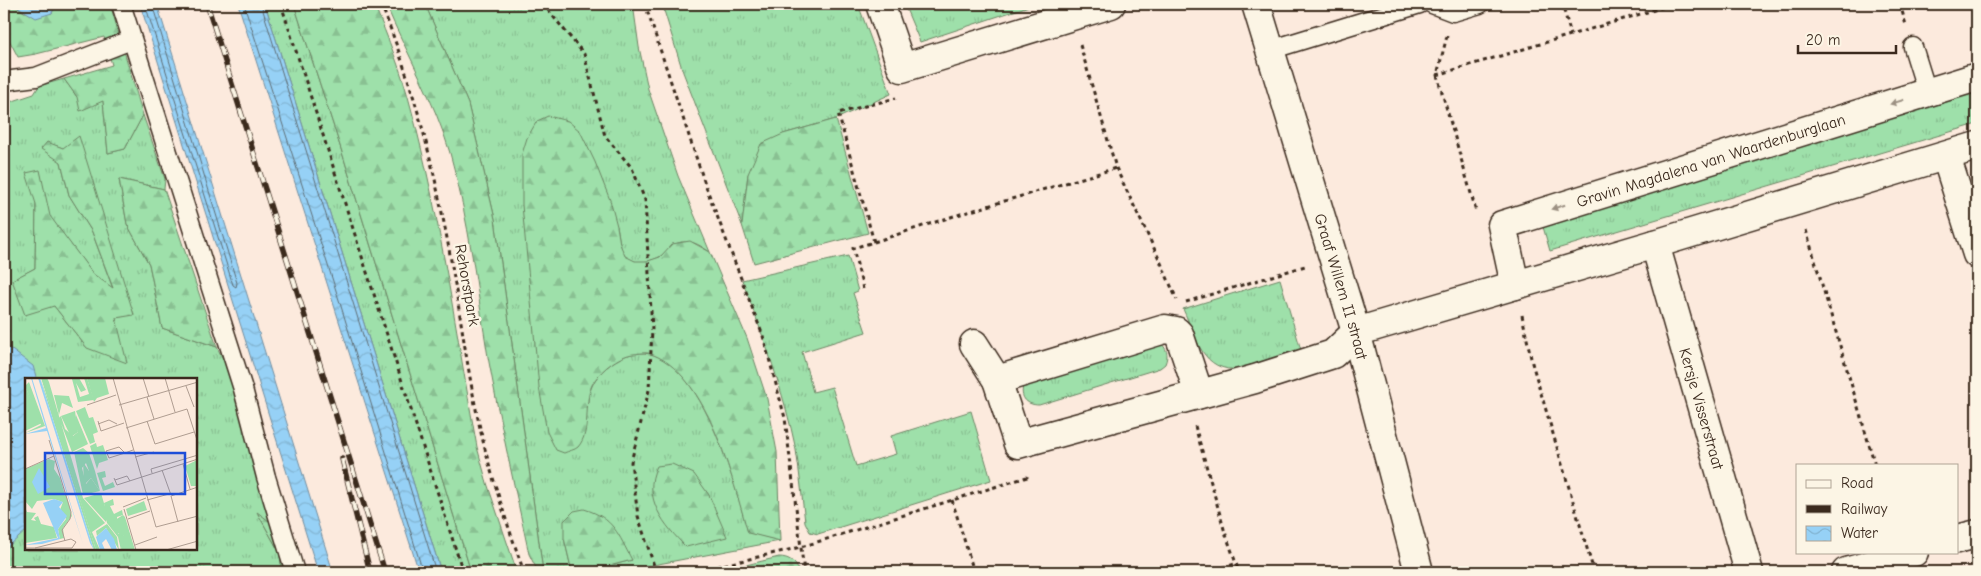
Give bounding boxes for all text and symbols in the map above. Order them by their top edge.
scale bar [1798,22,1896,54]
text: 20 m [1806,31,1840,49]
one-way arrow [1890,98,1905,106]
street label: Gravin Magdalena van Waardenburglaan [1574,111,1848,211]
one-way arrow [1551,204,1566,212]
street label: Graaf Willem II straat [1310,211,1371,362]
street label: Rehorstpark [451,243,483,328]
street label: Kersje Visserstraat [1675,346,1727,472]
inset map [25,378,198,551]
legend [1796,464,1958,554]
text: Road [1841,474,1873,492]
text: Railway [1841,500,1888,518]
text: Water [1841,524,1878,542]

